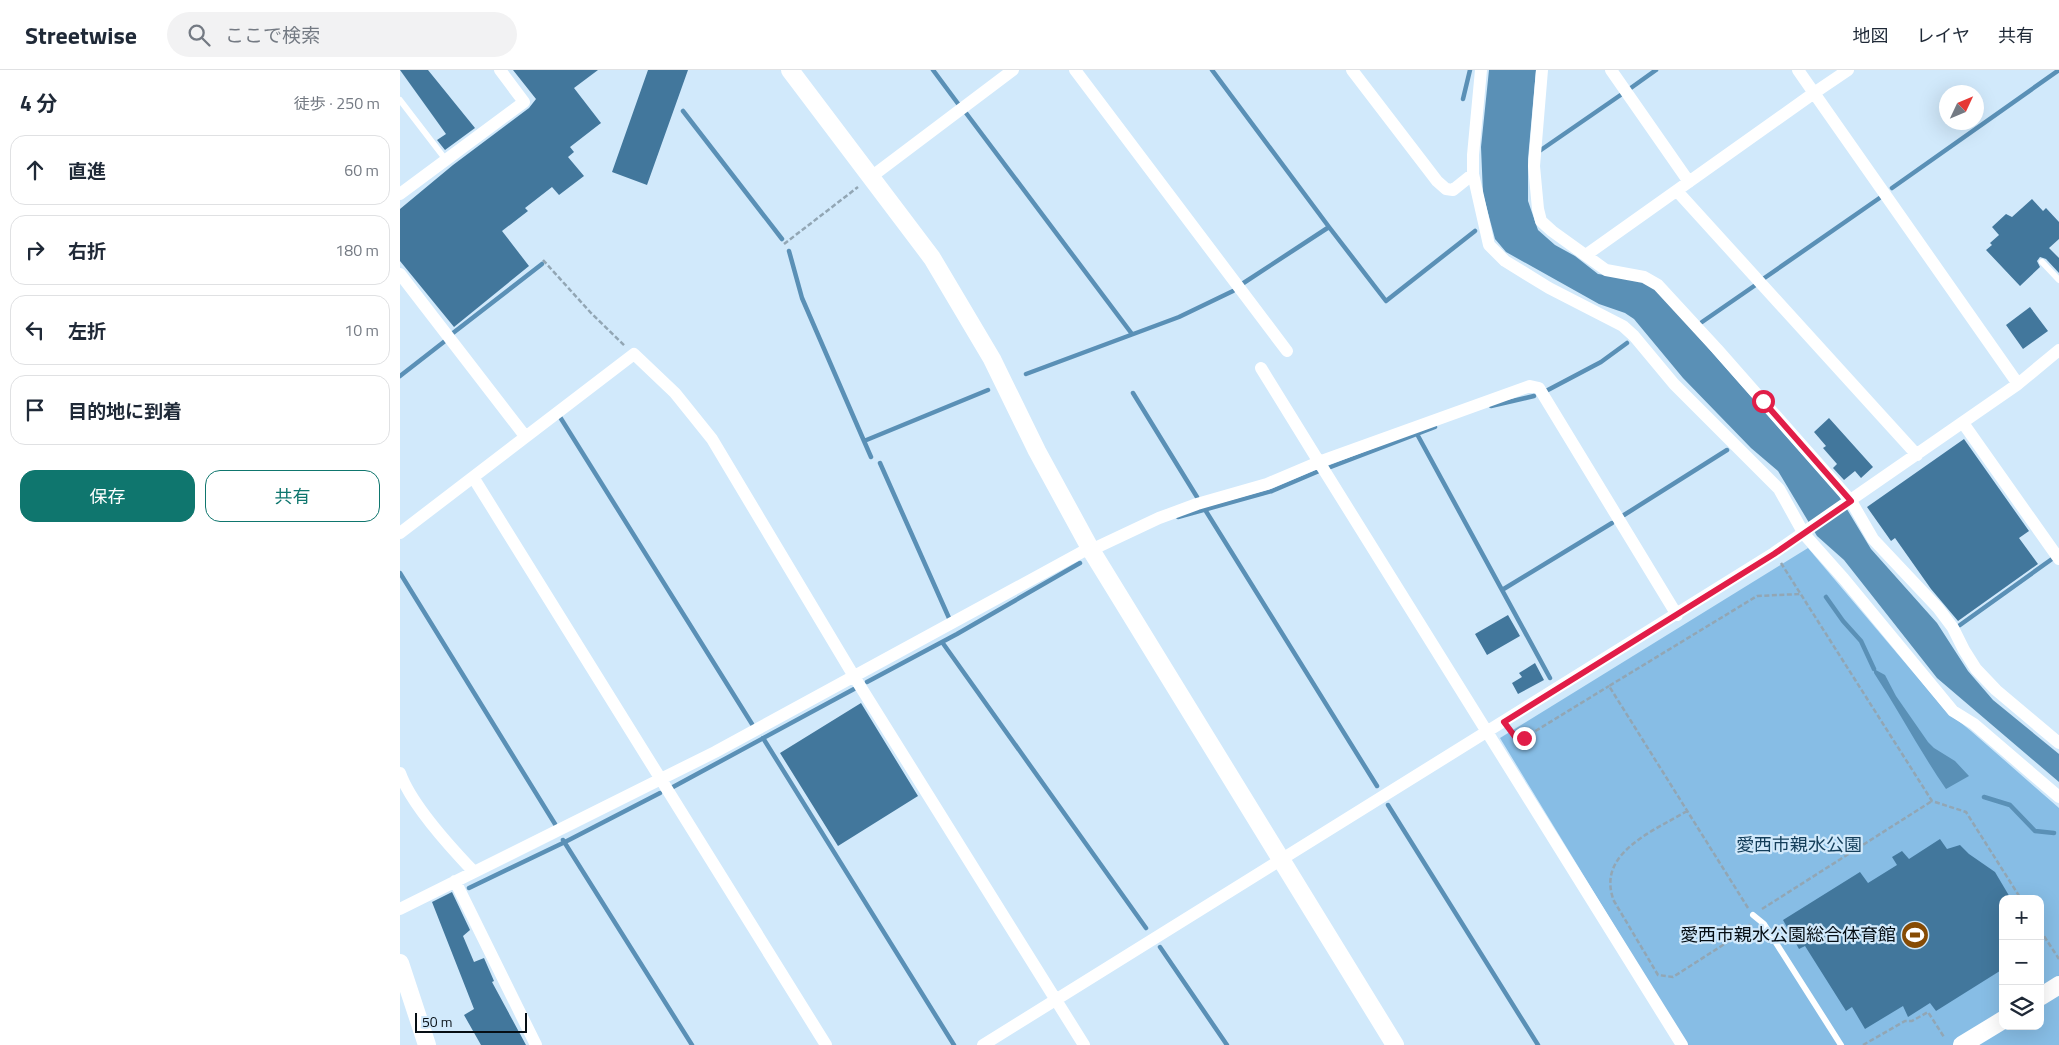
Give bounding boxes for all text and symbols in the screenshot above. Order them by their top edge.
search box [167,12,517,57]
text: Streetwise [25,17,137,53]
text: ここで検索 [225,20,320,49]
icon: search [185,21,213,49]
text: 地図 [1853,22,1889,49]
text: レイヤ [1917,22,1970,49]
text: 共有 [1998,22,2034,49]
north arrow [1939,85,1984,130]
text: 4 分 [20,87,57,119]
text: 徒歩 · 250 m [294,91,380,115]
icon: ahead [21,156,49,184]
text: 直進 [68,156,106,185]
text: 60 m [344,158,379,182]
icon: right [21,236,49,264]
text: 右折 [68,236,106,265]
text: 180 m [335,238,379,262]
icon: left [21,316,49,344]
text: 左折 [68,316,106,345]
text: 10 m [344,318,379,342]
route start [1752,390,1775,413]
icon: arrive [21,396,49,424]
text: 目的地に到着 [68,396,182,425]
button: 保存 [20,470,195,522]
button: 共有 [205,470,380,522]
route end [1513,727,1536,750]
park label: 愛西市親水公園 [1736,831,1862,858]
map controls [1999,895,2044,1030]
button: + [1999,895,2044,940]
sports icon: 愛西市親水公園総合体育館 [1900,920,1930,950]
place label: 愛西市親水公園総合体育館 [1680,921,1896,948]
button: − [1999,940,2044,985]
button: layers [1999,985,2044,1030]
scale bar [415,1010,528,1033]
text: 50 m [422,1011,452,1032]

